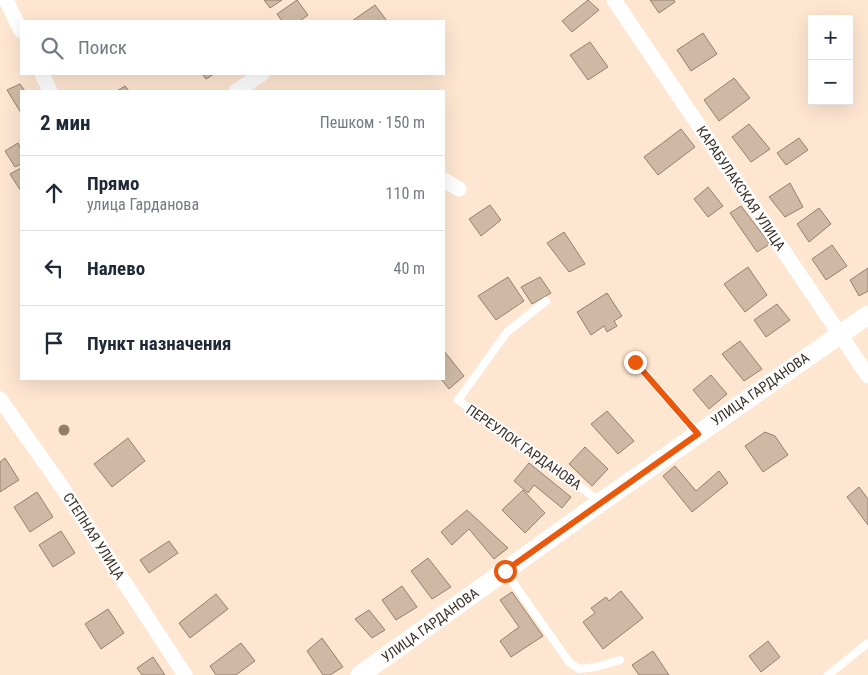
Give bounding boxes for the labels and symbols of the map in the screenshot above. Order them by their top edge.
street label: КАРАБУЛАКСКАЯ УЛИЦА [693,123,789,253]
street label: УЛИЦА ГАРДАНОВА [708,349,812,429]
route end [624,351,647,374]
street label: ПЕРЕУЛОК ГАРДАНОВА [463,401,585,493]
street label: СТЕПНАЯ УЛИЦА [60,490,128,582]
route start [494,560,517,583]
street label: УЛИЦА ГАРДАНОВА [378,584,482,666]

